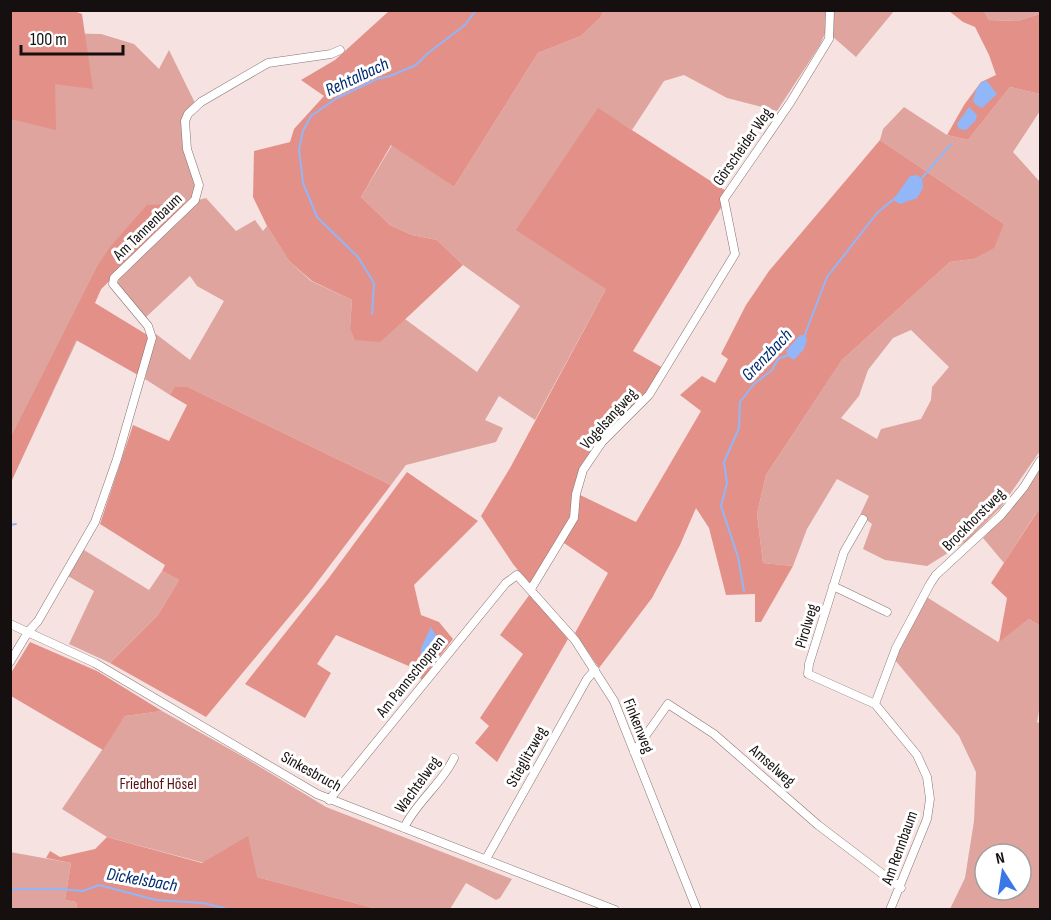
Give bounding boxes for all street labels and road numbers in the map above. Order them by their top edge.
street label: Görscheider Weg [709,104,777,190]
street label: Am Tannenbaum [109,189,186,265]
street label: Vogelsangweg [577,385,641,453]
street label: Brockhorstweg [939,485,1009,555]
street label: Pirolweg [791,602,823,650]
street label: Am Pannschoppen [372,633,449,722]
street label: Finkenweg [619,696,657,756]
street label: Stieglitzweg [503,723,551,791]
street label: Amselweg [745,740,799,791]
street label: Sinkesbruch [278,748,344,796]
street label: Wachtelweg [391,753,445,817]
street label: Am Rennbaum [878,809,922,888]

